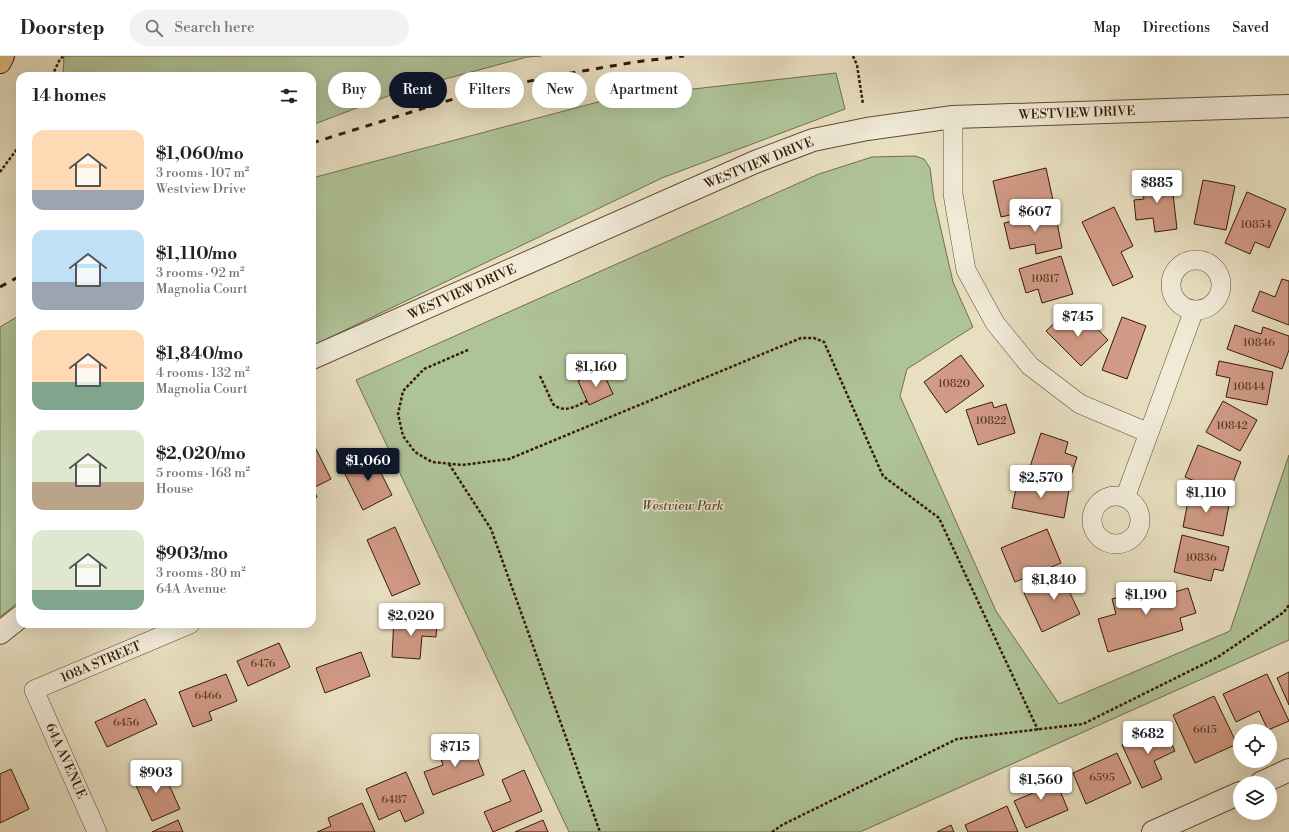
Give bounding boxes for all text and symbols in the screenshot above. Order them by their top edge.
search box [129,10,409,46]
text: Doorstep [20,16,105,40]
icon: search [143,17,165,39]
text: Search here [175,18,255,37]
text: Map [1093,19,1121,37]
text: Directions [1143,19,1210,37]
text: Saved [1232,19,1269,37]
chip: Buy [328,72,381,108]
chip: Rent [389,72,447,108]
chip: Filters [455,72,524,108]
chip: New [532,72,587,108]
chip: Apartment [595,72,692,108]
text: 14 homes [32,85,106,107]
icon: filters [278,85,300,107]
street label: WESTVIEW DRIVE [1017,103,1136,123]
street label: WESTVIEW DRIVE [701,134,816,193]
text: $1,060/mo [156,143,244,165]
icon: home [64,146,112,194]
text: 3 rooms · 107 m² [156,165,249,181]
pin: $885 [1133,170,1181,204]
text: $885 [1141,175,1173,191]
text: Westview Drive [156,181,246,197]
pin: $607 [1011,199,1059,233]
text: $607 [1019,204,1051,220]
house number: 10854 [1240,218,1272,232]
text: $1,110/mo [156,243,237,265]
icon: home [64,246,112,294]
street label: WESTVIEW DRIVE [405,261,519,323]
text: 3 rooms · 92 m² [156,265,244,281]
house number: 10817 [1031,272,1059,286]
text: Magnolia Court [156,281,247,297]
pin: $745 [1054,304,1102,338]
text: $745 [1062,309,1094,325]
house number: 10846 [1243,336,1275,350]
text: $1,840/mo [156,343,243,365]
icon: home [64,346,112,394]
pin: $1,160 [563,354,629,388]
text: $1,160 [575,359,617,375]
text: 4 rooms · 132 m² [156,365,250,381]
house number: 10820 [938,377,970,391]
house number: 10844 [1233,380,1265,394]
text: Magnolia Court [156,381,247,397]
house number: 10822 [976,414,1006,428]
house number: 10842 [1216,419,1248,433]
text: $2,020/mo [156,443,246,465]
icon: home [64,446,112,494]
pin: $1,060 [335,448,401,482]
text: $1,060 [345,453,391,469]
text: 5 rooms · 168 m² [156,465,250,481]
pin: $2,570 [1008,465,1074,499]
text: $2,570 [1019,470,1063,486]
pin: $1,110 [1173,480,1239,514]
text: House [156,481,193,497]
text: $1,110 [1186,485,1226,501]
park label: Westview Park [642,498,724,514]
text: $903/mo [156,543,228,565]
icon: home [64,546,112,594]
house number: 10836 [1185,551,1217,565]
text: 3 rooms · 80 m² [156,565,246,581]
pin: $1,840 [1021,567,1087,601]
text: $1,840 [1032,572,1076,588]
text: 64A Avenue [156,581,226,597]
pin: $1,190 [1113,582,1179,616]
text: $1,190 [1125,587,1167,603]
pin: $2,020 [378,603,444,637]
text: $2,020 [388,608,434,624]
street label: 108A STREET [58,638,144,686]
house number: 6476 [251,657,276,671]
house number: 6466 [195,689,222,703]
house number: 6456 [113,716,139,730]
street label: 64A AVENUE [42,721,90,801]
pin: $682 [1124,721,1172,755]
house number: 6615 [1193,723,1217,737]
map controls [1233,724,1277,820]
button: locate [1233,724,1277,768]
text: $682 [1132,726,1164,742]
pin: $715 [431,734,479,768]
text: $715 [440,739,470,755]
pin: $903 [132,760,180,794]
text: $903 [139,765,173,781]
pin: $1,560 [1008,767,1074,801]
house number: 6595 [1089,771,1115,785]
text: $1,560 [1019,772,1063,788]
button: layers [1233,776,1277,820]
house number: 6487 [381,793,407,807]

